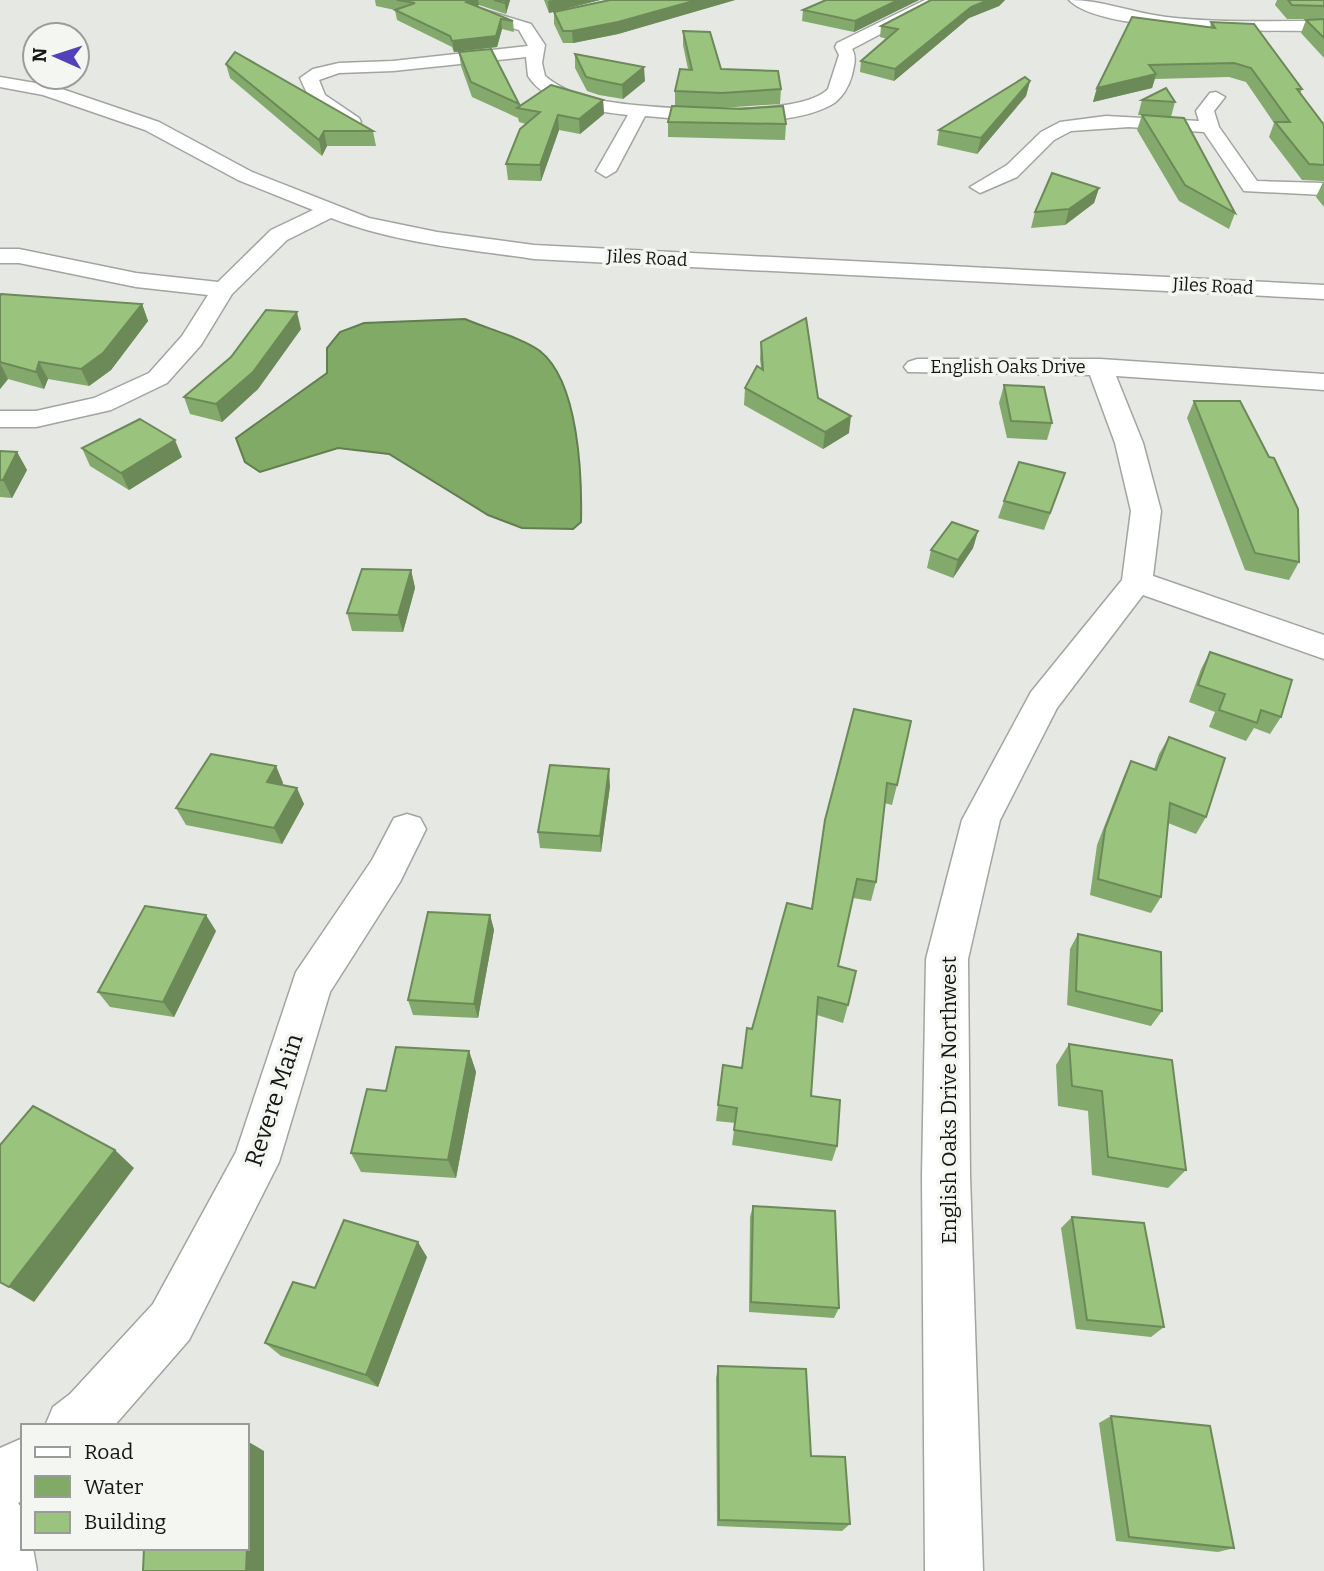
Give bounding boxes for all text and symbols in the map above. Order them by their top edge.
north arrow [21,21,91,91]
text: N [28,47,51,63]
street label: Jiles Road [605,245,688,271]
street label: Jiles Road [1171,273,1254,299]
street label: English Oaks Drive [930,356,1086,378]
street label: English Oaks Drive Northwest [936,955,962,1244]
street label: Revere Main [239,1030,309,1170]
legend [21,1424,248,1550]
text: Road [84,1439,133,1465]
text: Water [84,1474,143,1500]
text: Building [84,1509,167,1535]

